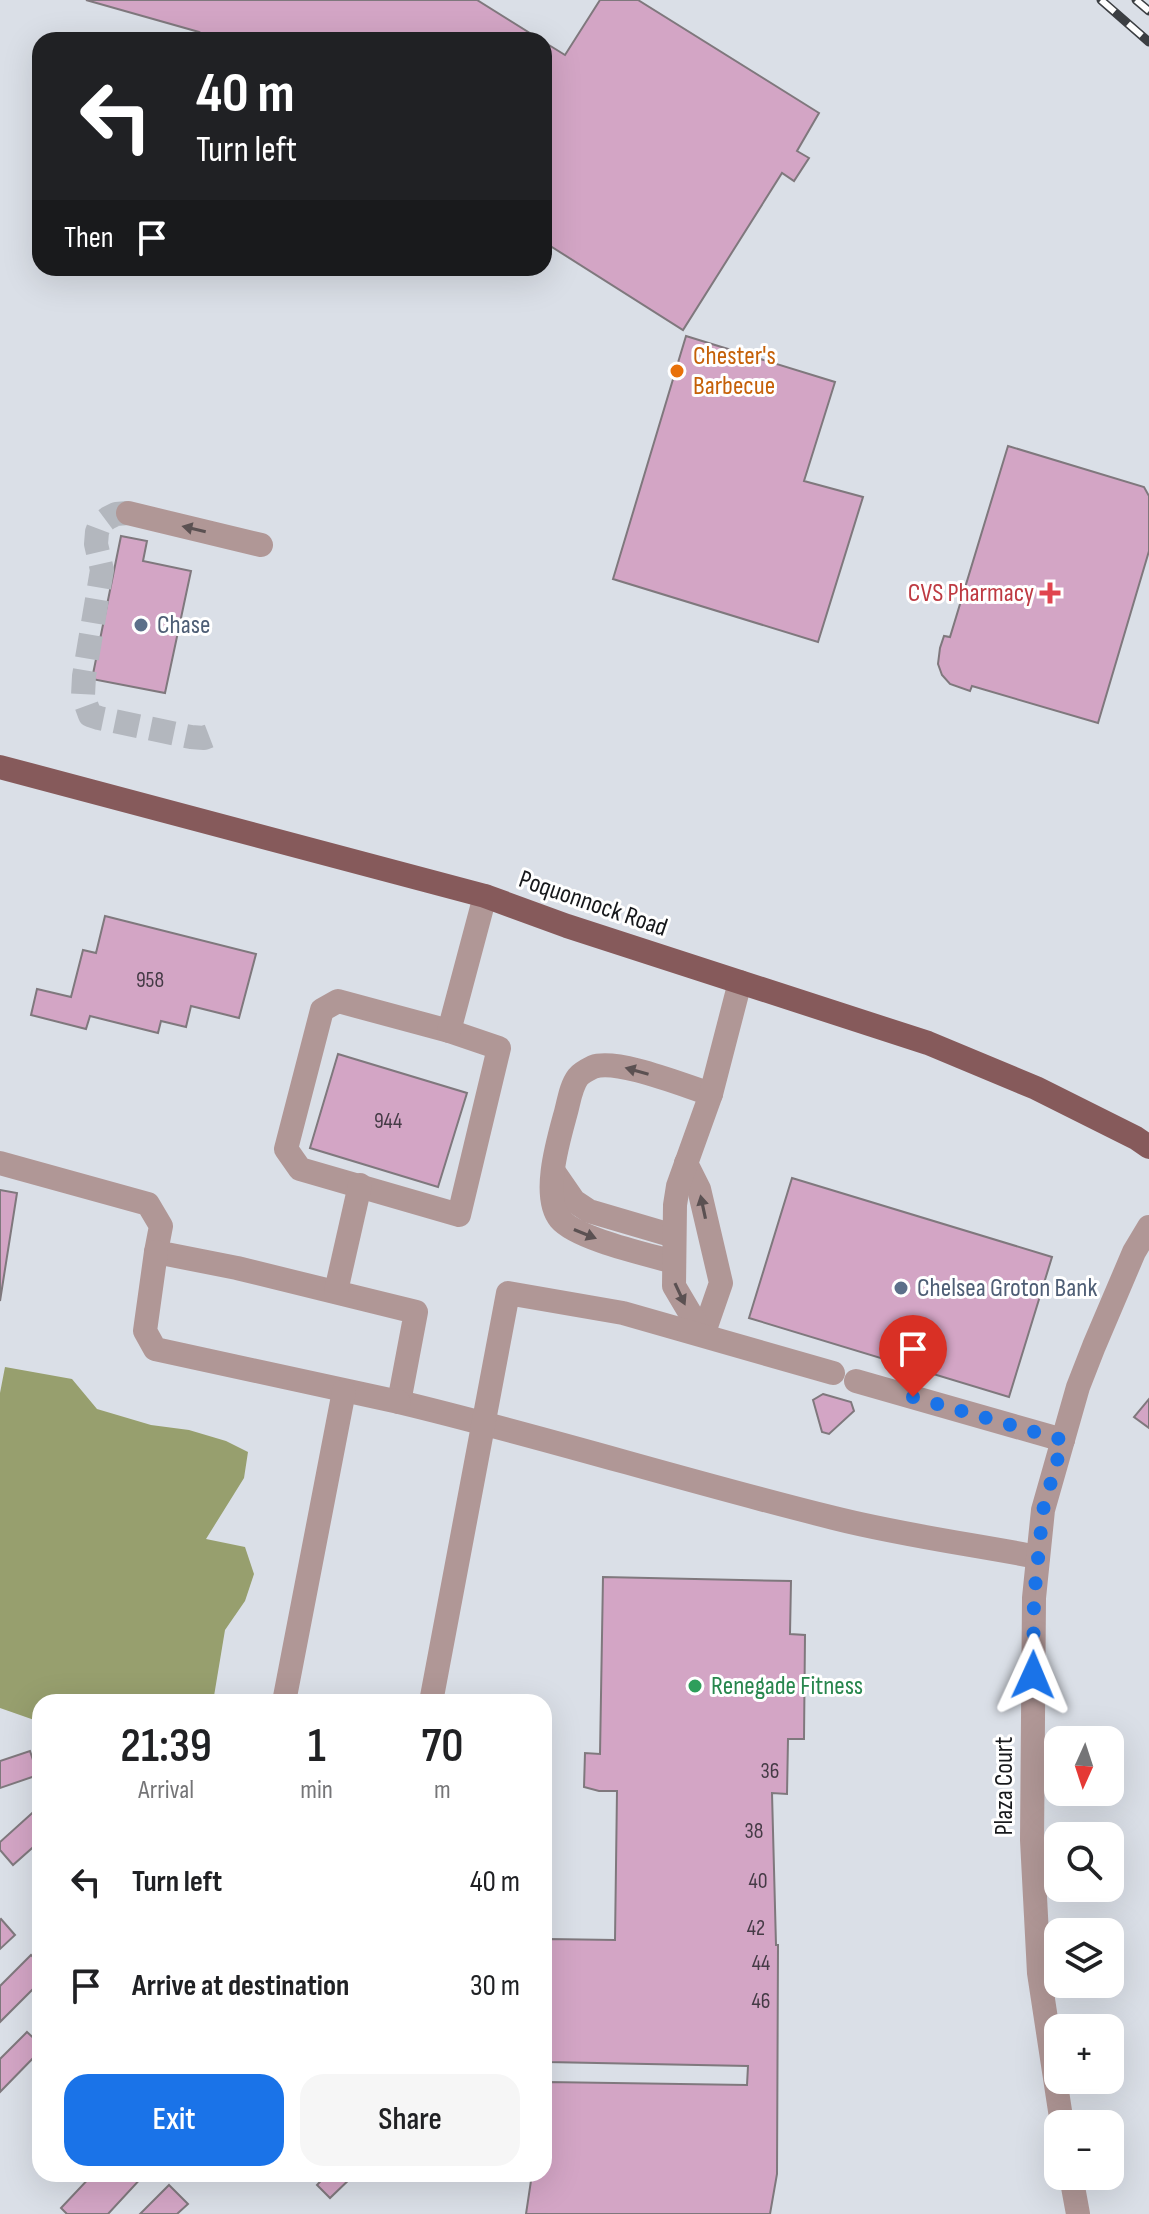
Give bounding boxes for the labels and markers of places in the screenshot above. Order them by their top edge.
place label: Chester's Barbecue [693,341,776,402]
marker: Chester's Barbecue [668,362,686,380]
place label: CVS Pharmacy [908,578,1034,609]
marker: CVS Pharmacy [1041,584,1059,602]
place label: Chase [157,610,211,641]
marker: Chase [132,616,150,634]
place label: Chelsea Groton Bank [917,1273,1097,1304]
marker: Chelsea Groton Bank [892,1279,910,1297]
pin [879,1315,947,1397]
place label: Renegade Fitness [711,1671,863,1702]
marker: Renegade Fitness [686,1677,704,1695]

